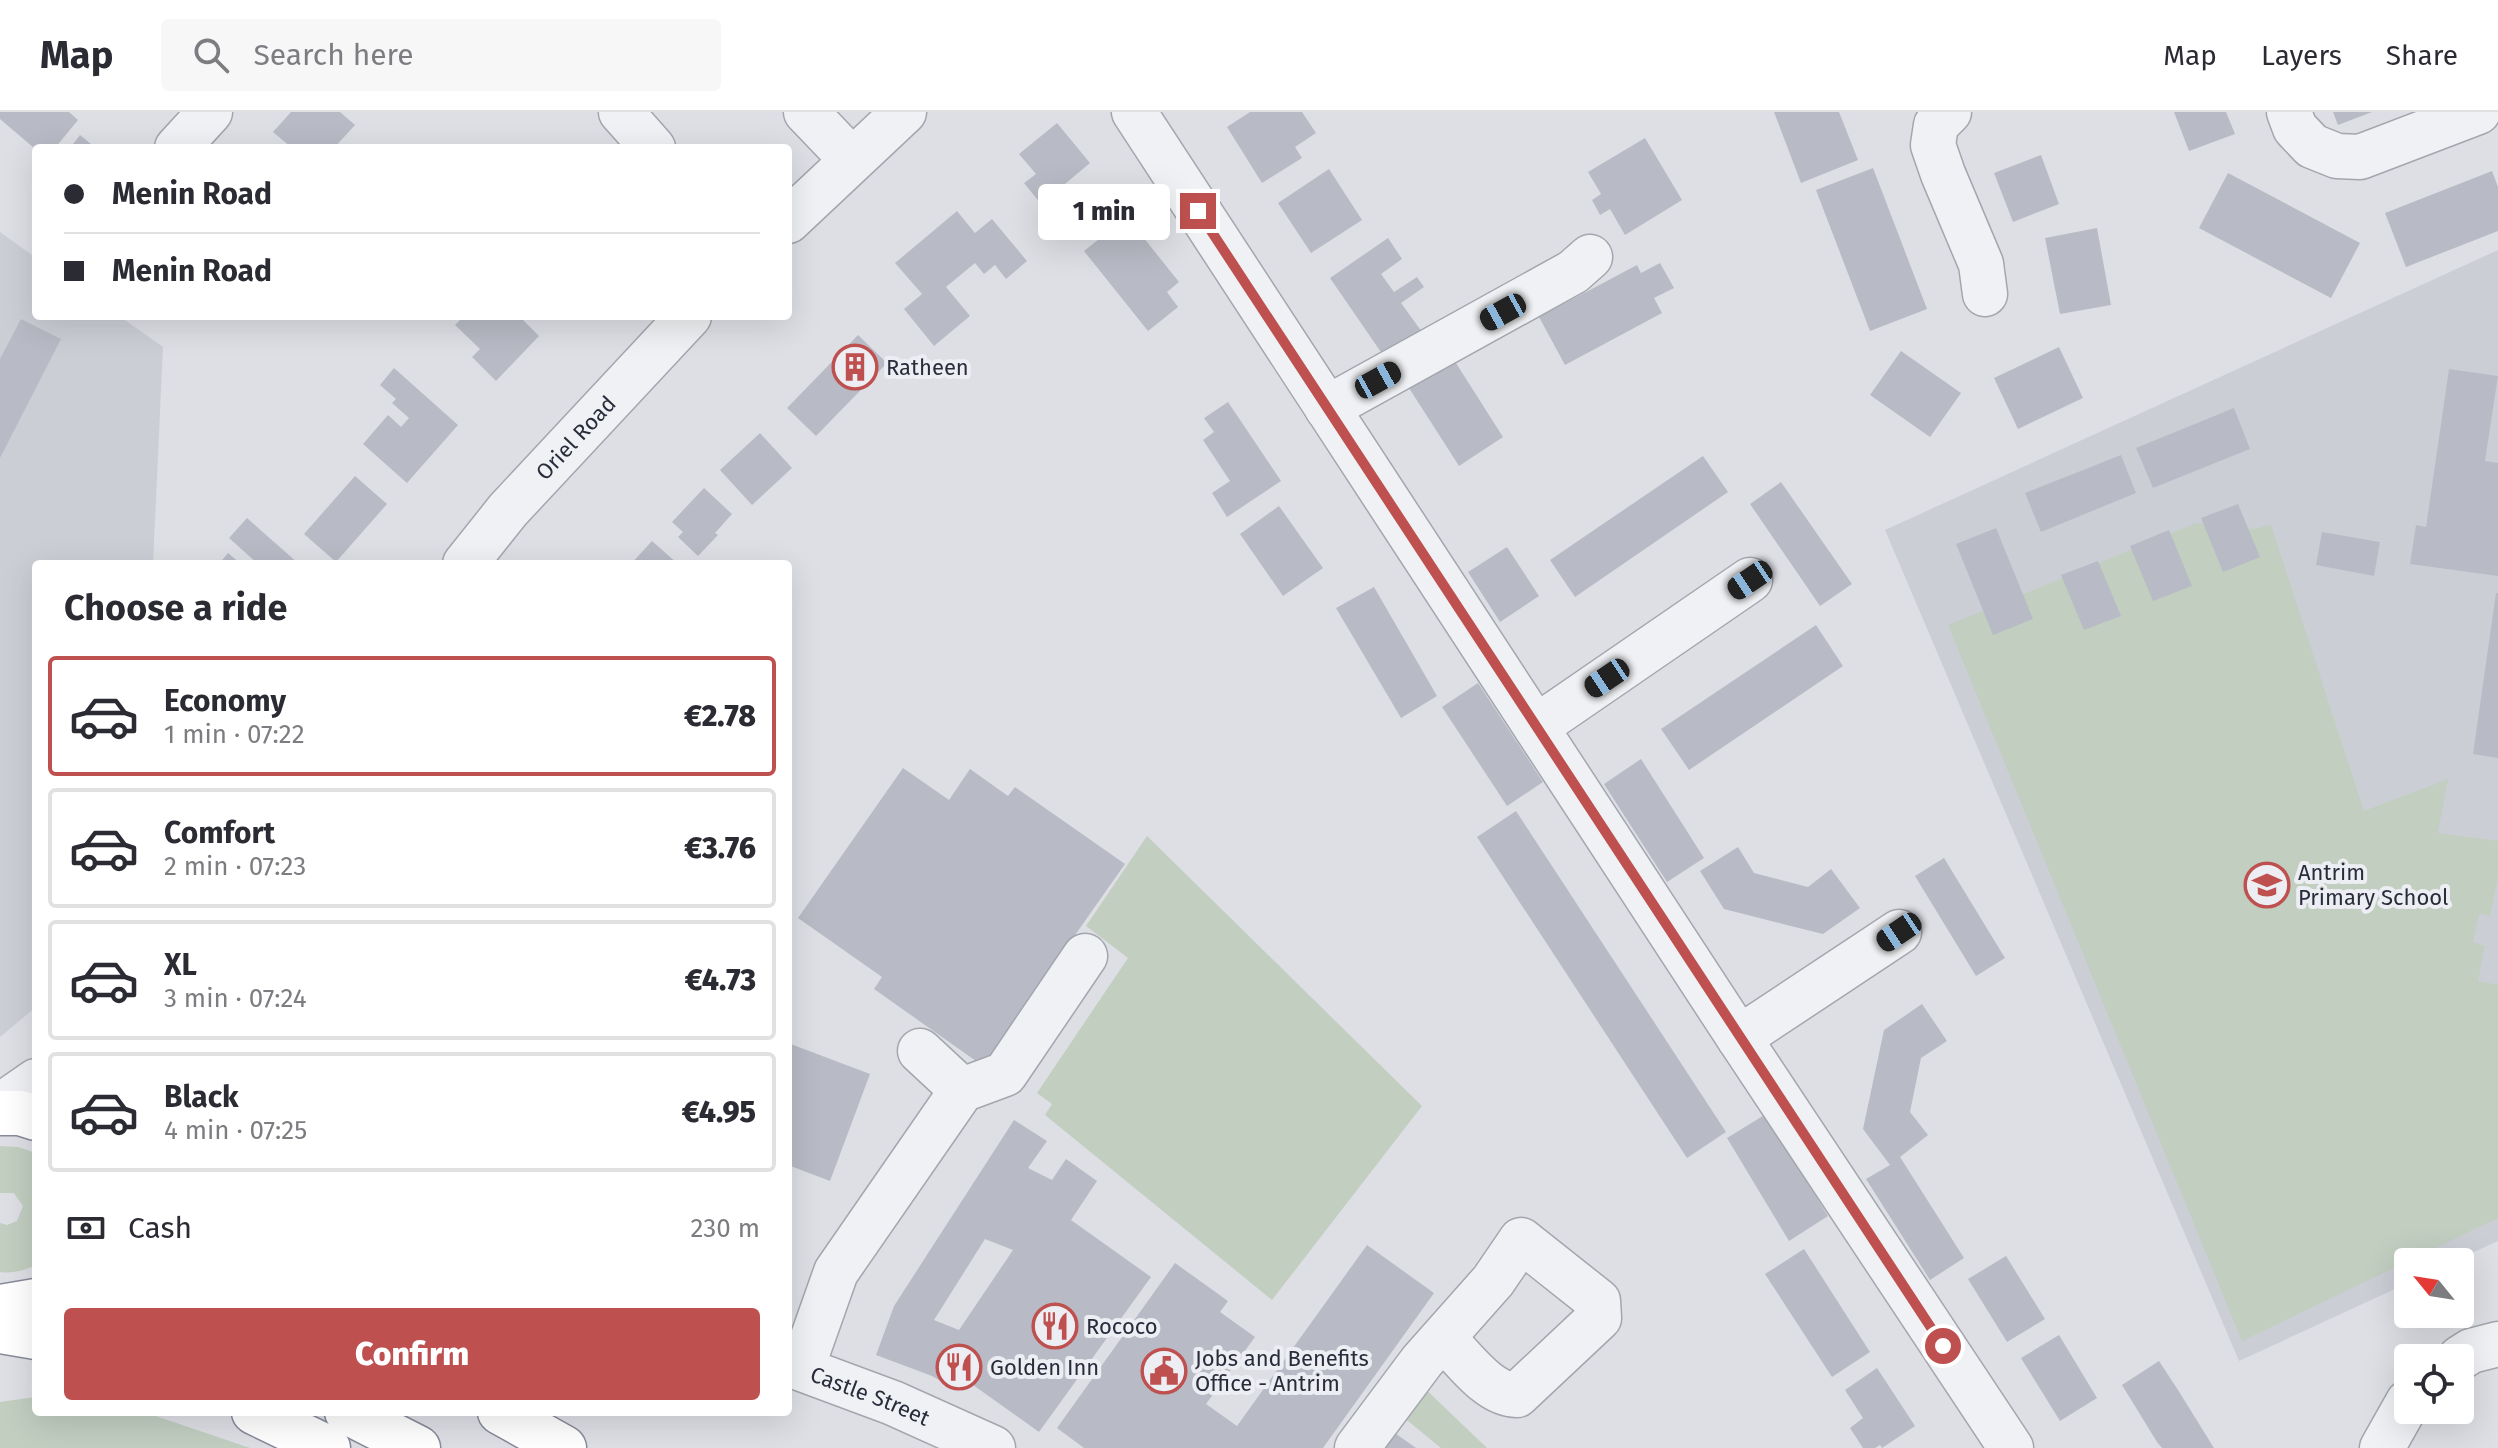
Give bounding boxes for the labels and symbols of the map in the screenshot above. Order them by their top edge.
callout: 1 min [1038,183,1170,239]
route end [1180,193,1216,229]
car [1476,290,1530,334]
building icon: Ratheen [831,343,879,391]
place label: Ratheen [886,354,969,381]
car [1351,358,1405,402]
street label: Oriel Road [530,390,622,486]
car [1723,557,1777,603]
car [1580,655,1634,701]
place label: Antrim Primary School [2298,859,2449,911]
school or university icon: Antrim Primary School [2243,861,2291,909]
car [1872,909,1926,955]
north arrow [2394,1248,2474,1328]
restaurant icon: Rococo [1031,1302,1079,1350]
place label: Rococo [1086,1313,1158,1340]
route start [1925,1328,1961,1364]
restaurant icon: Golden Inn [935,1343,983,1391]
place label: Jobs and Benefits Office - Antrim [1195,1345,1369,1397]
public building icon: Jobs and Benefits Office - Antrim [1140,1347,1188,1395]
place label: Golden Inn [990,1354,1099,1381]
street label: Castle Street [807,1361,934,1432]

